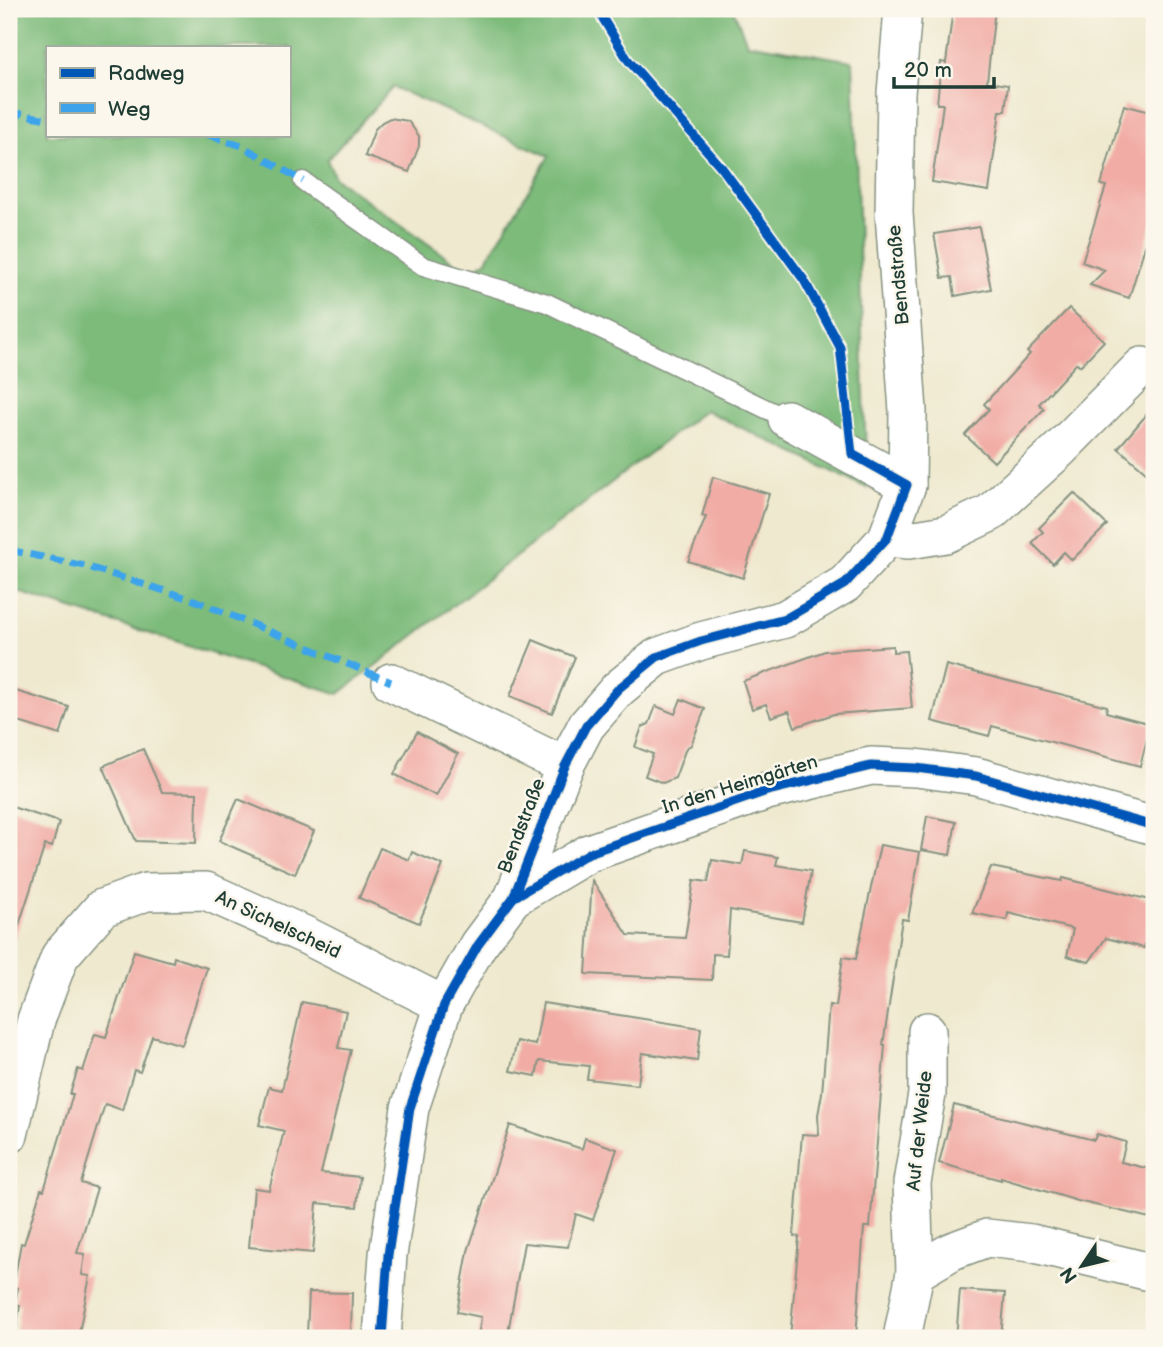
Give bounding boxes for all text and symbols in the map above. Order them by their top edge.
legend [46,46,290,136]
scale bar [894,46,993,90]
text: 20 m [904,58,952,83]
text: Radweg [108,61,185,86]
text: Weg [108,97,151,122]
street label: Bendstraße [883,224,915,326]
street label: In den Heimgärten [660,750,820,820]
street label: Bendstraße [493,775,551,877]
street label: An Sichelscheid [212,886,344,964]
street label: Auf der Weide [902,1070,938,1192]
north arrow [1048,1232,1118,1302]
text: N [1056,1262,1083,1287]

